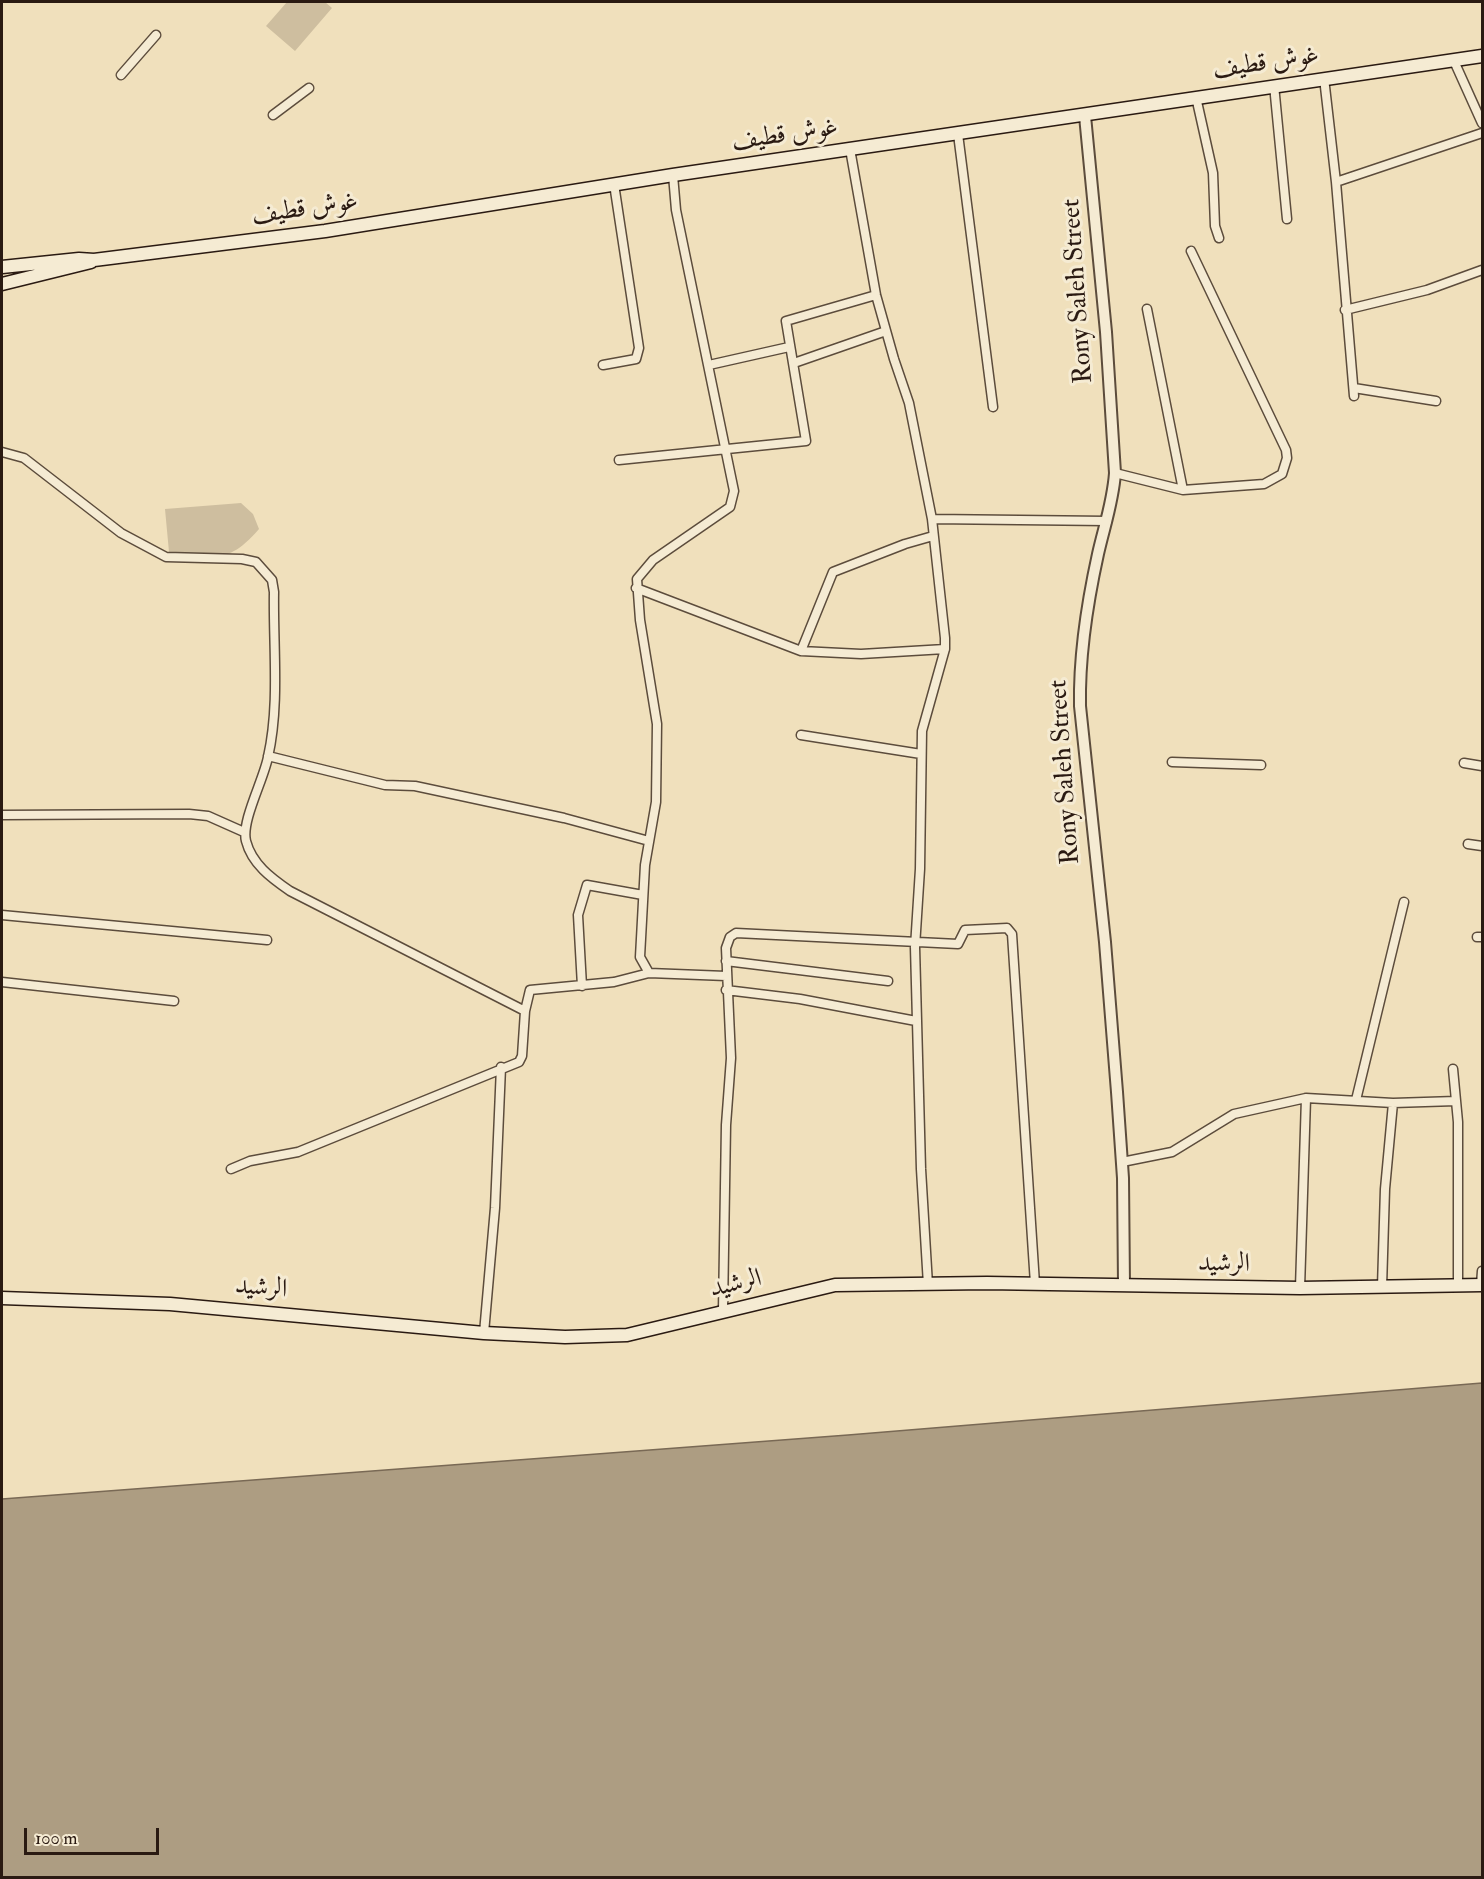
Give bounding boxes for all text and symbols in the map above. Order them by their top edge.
street label: غوش قطيف [1211,41,1321,87]
street label: غوش قطيف [730,113,840,159]
street label: غوش قطيف [250,187,360,233]
street label: Rony Saleh Street [1057,198,1101,384]
street label: Rony Saleh Street [1044,679,1088,865]
street label: الرشيد [1198,1249,1250,1281]
street label: الرشيد [707,1264,765,1306]
street label: الرشيد [234,1271,288,1307]
scale bar [27,1816,162,1854]
text: 100 m [35,1827,78,1850]

